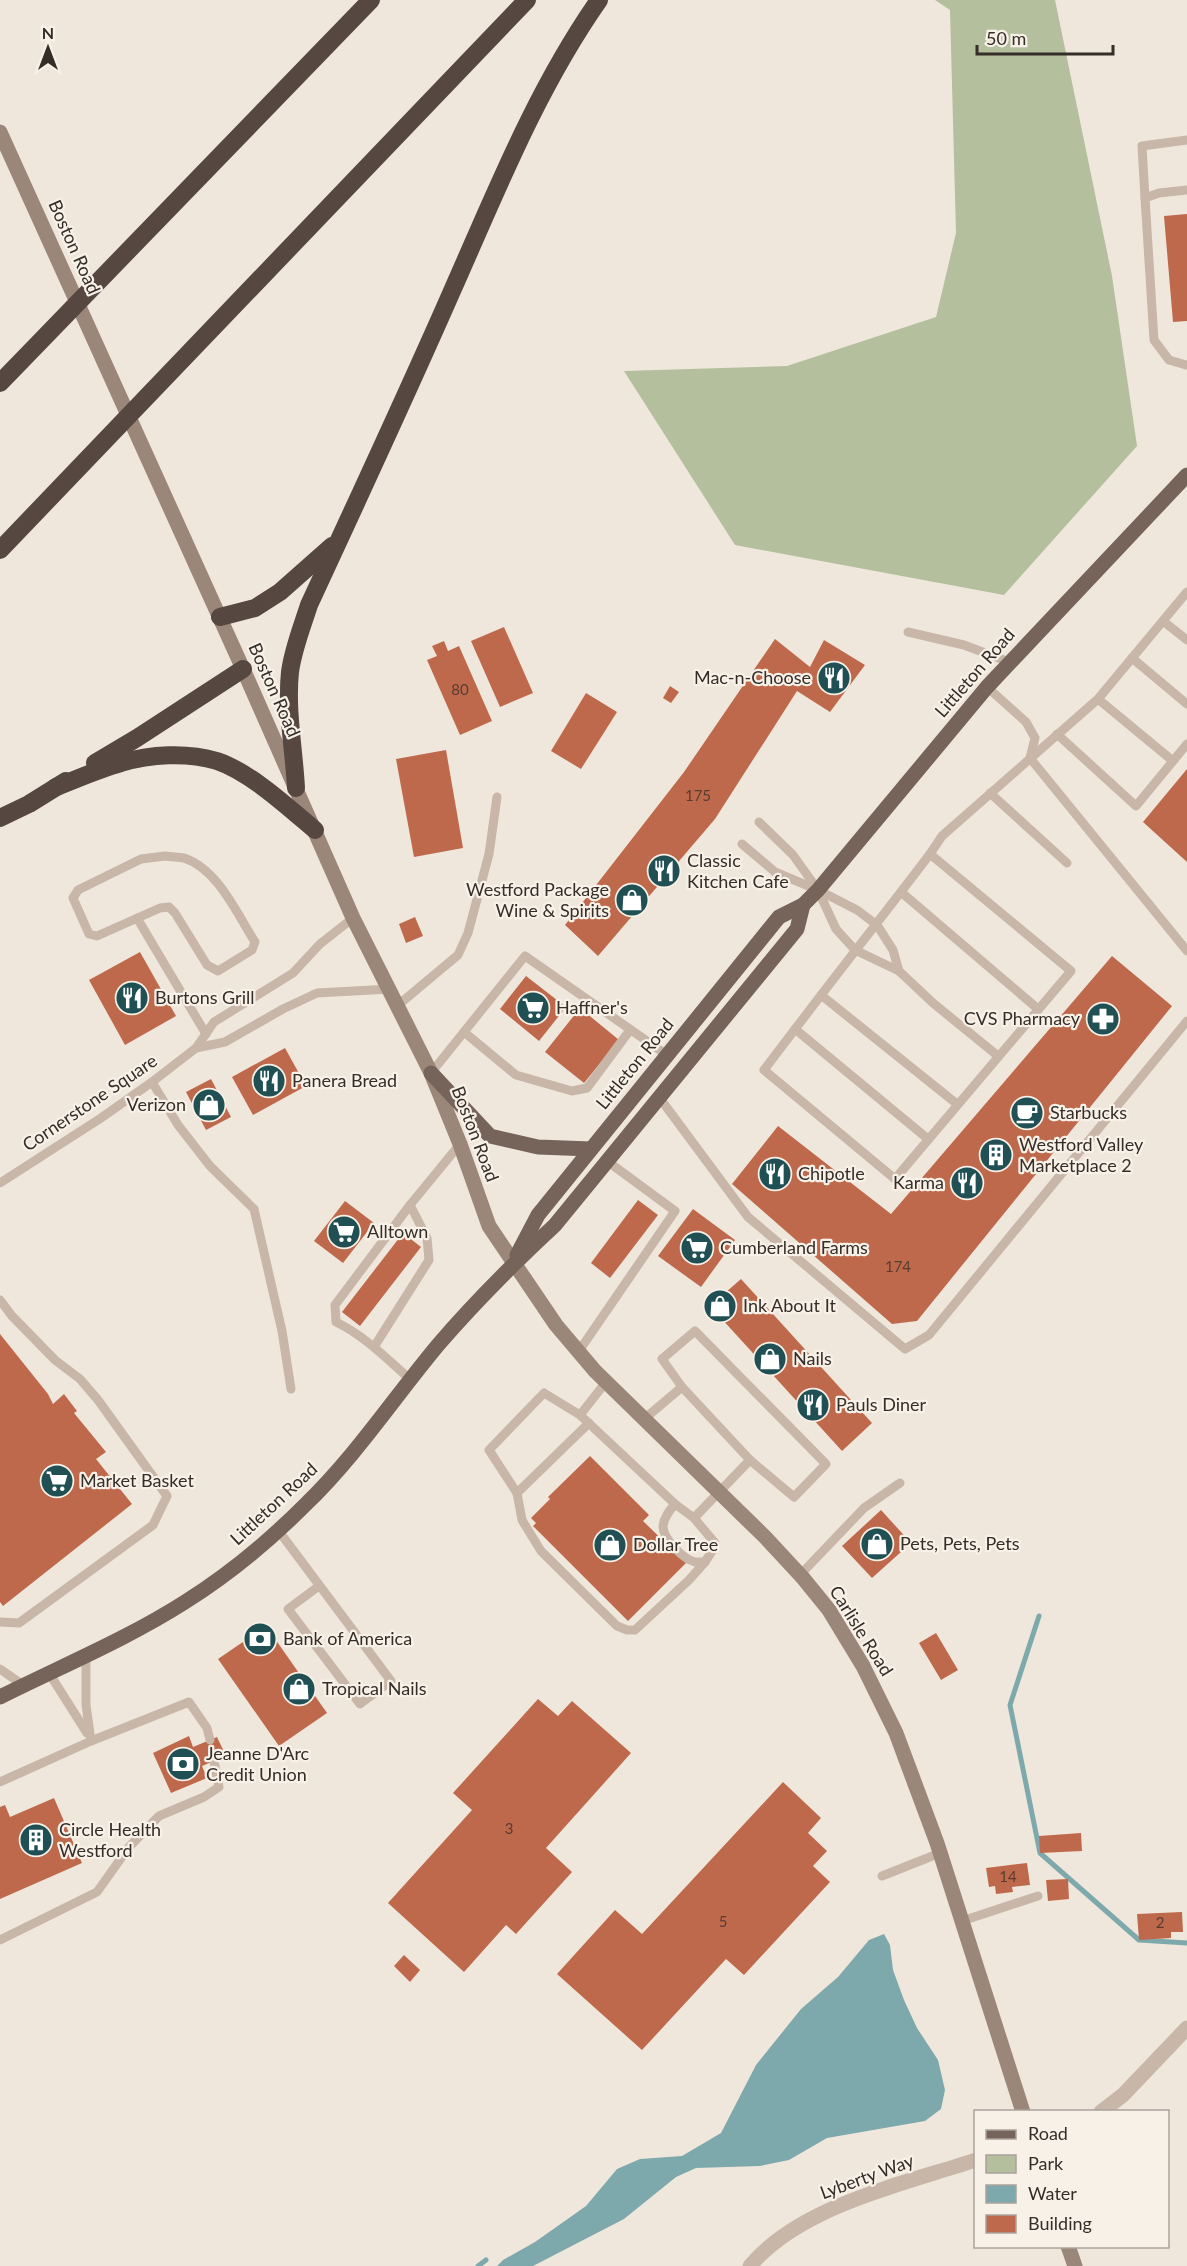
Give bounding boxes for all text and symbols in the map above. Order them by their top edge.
north arrow [18,18,78,78]
scale bar [977,18,1114,56]
text: N [42,23,54,42]
text: 50 m [986,27,1026,49]
street label: Boston Road [44,196,105,297]
street label: Littleton Road [930,623,1019,721]
street label: Boston Road [244,639,305,740]
restaurant icon: Mac-n-Choose [816,660,852,696]
place label: Mac-n-Choose [694,666,811,688]
house number: 80 [451,680,469,698]
house number: 175 [685,786,711,804]
place label: Classic Kitchen Cafe [687,849,789,892]
restaurant icon: Classic Kitchen Cafe [646,853,682,889]
place label: Westford Package Wine & Spirits [466,878,609,921]
shop icon: Westford Package Wine & Spirits [614,882,650,918]
restaurant icon: Burtons Grill [114,980,150,1016]
place label: Burtons Grill [155,986,254,1008]
supermarket icon: Haffner's [515,990,551,1026]
place label: Haffner's [556,996,628,1018]
pharmacy icon: CVS Pharmacy [1085,1001,1121,1037]
place label: CVS Pharmacy [964,1007,1081,1029]
street label: Littleton Road [591,1013,678,1113]
street label: Cornerstone Square [18,1049,161,1155]
restaurant icon: Panera Bread [251,1063,287,1099]
place label: Panera Bread [292,1069,397,1091]
street label: Boston Road [448,1083,504,1185]
shop icon: Verizon [191,1087,227,1123]
place label: Verizon [127,1093,186,1115]
cafe icon: Starbucks [1009,1095,1045,1131]
place label: Starbucks [1050,1101,1127,1123]
place label: Westford Valley Marketplace 2 [1019,1133,1144,1176]
building icon: Westford Valley Marketplace 2 [978,1137,1014,1173]
restaurant icon: Chipotle [757,1156,793,1192]
place label: Chipotle [798,1162,865,1184]
restaurant icon: Karma [949,1165,985,1201]
place label: Karma [893,1171,944,1193]
supermarket icon: Alltown [326,1214,362,1250]
place label: Alltown [367,1220,428,1242]
supermarket icon: Cumberland Farms [679,1230,715,1266]
place label: Cumberland Farms [720,1236,868,1258]
house number: 174 [885,1257,911,1275]
shop icon: Ink About It [702,1288,738,1324]
place label: Ink About It [743,1294,836,1316]
shop icon: Nails [752,1341,788,1377]
place label: Nails [793,1347,832,1369]
restaurant icon: Pauls Diner [795,1387,831,1423]
place label: Pauls Diner [836,1393,927,1415]
street label: Littleton Road [225,1457,321,1549]
supermarket icon: Market Basket [39,1463,75,1499]
place label: Market Basket [80,1469,194,1491]
shop icon: Pets, Pets, Pets [859,1526,895,1562]
shop icon: Dollar Tree [592,1527,628,1563]
place label: Pets, Pets, Pets [900,1532,1020,1554]
place label: Dollar Tree [633,1533,718,1555]
street label: Carlisle Road [825,1581,898,1680]
bank icon: Bank of America [242,1621,278,1657]
place label: Bank of America [283,1627,412,1649]
shop icon: Tropical Nails [281,1671,317,1707]
place label: Tropical Nails [322,1677,427,1699]
place label: Jeanne D'Arc Credit Union [206,1742,310,1785]
bank icon: Jeanne D'Arc Credit Union [165,1746,201,1782]
place label: Circle Health Westford [59,1818,161,1861]
house number: 3 [505,1819,513,1837]
building icon: Circle Health Westford [18,1822,54,1858]
house number: 14 [999,1867,1017,1885]
house number: 5 [719,1912,727,1930]
house number: 2 [1156,1913,1164,1931]
legend [974,2110,1169,2248]
text: Road [1028,2122,1068,2144]
street label: Lyberty Way [817,2149,917,2203]
text: Park [1028,2152,1064,2174]
text: Water [1028,2182,1077,2204]
text: Building [1028,2212,1092,2234]

